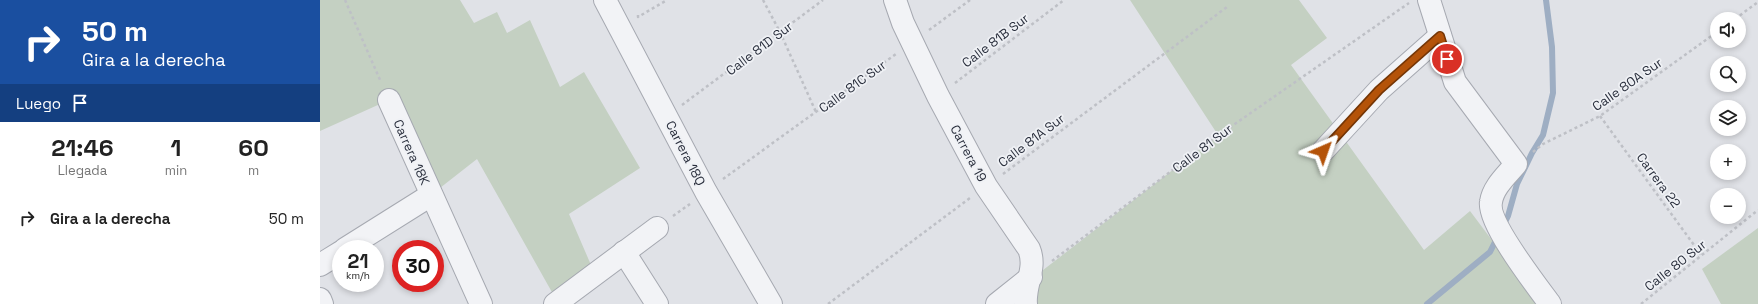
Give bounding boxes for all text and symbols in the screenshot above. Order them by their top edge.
street label: Calle 81B Sur [958,10,1032,71]
map controls [1710,12,1746,224]
button: sound [1710,12,1746,48]
text: 50 m [82,13,148,49]
icon: right [16,16,68,68]
street label: Calle 81D Sur [722,18,796,79]
pin [1430,42,1464,76]
text: Gira a la derecha [82,48,226,71]
icon: arrive [1436,48,1458,70]
street label: Calle 80A Sur [1589,54,1666,115]
street label: Calle 81C Sur [815,56,889,117]
button: search [1710,56,1746,92]
icon: arrive [69,92,91,114]
text: Luego [16,94,61,113]
button: layers [1710,100,1746,136]
street label: Calle 81A Sur [995,110,1068,171]
street label: Carrera 18K [390,117,434,188]
street label: Carrera 18Q [662,118,709,189]
street label: Calle 81 Sur [1169,120,1236,177]
street label: Carrera 19 [947,122,991,185]
position arrow [1302,130,1344,172]
text: 21:46 [51,132,114,163]
text: 1 [171,132,181,163]
text: 60 [238,132,269,163]
button: + [1710,144,1746,180]
street label: Carrera 22 [1633,149,1684,211]
text: Llegada [58,162,107,179]
text: min [165,162,187,179]
text: m [248,162,259,179]
button: − [1710,188,1746,224]
icon: right [16,207,38,229]
text: Gira a la derecha [50,209,170,228]
text: 50 m [269,209,304,228]
street label: Calle 80 Sur [1641,236,1710,295]
speed limit sign: 30 [392,240,444,292]
text: 21 [348,248,368,274]
text: km/h [346,269,370,282]

